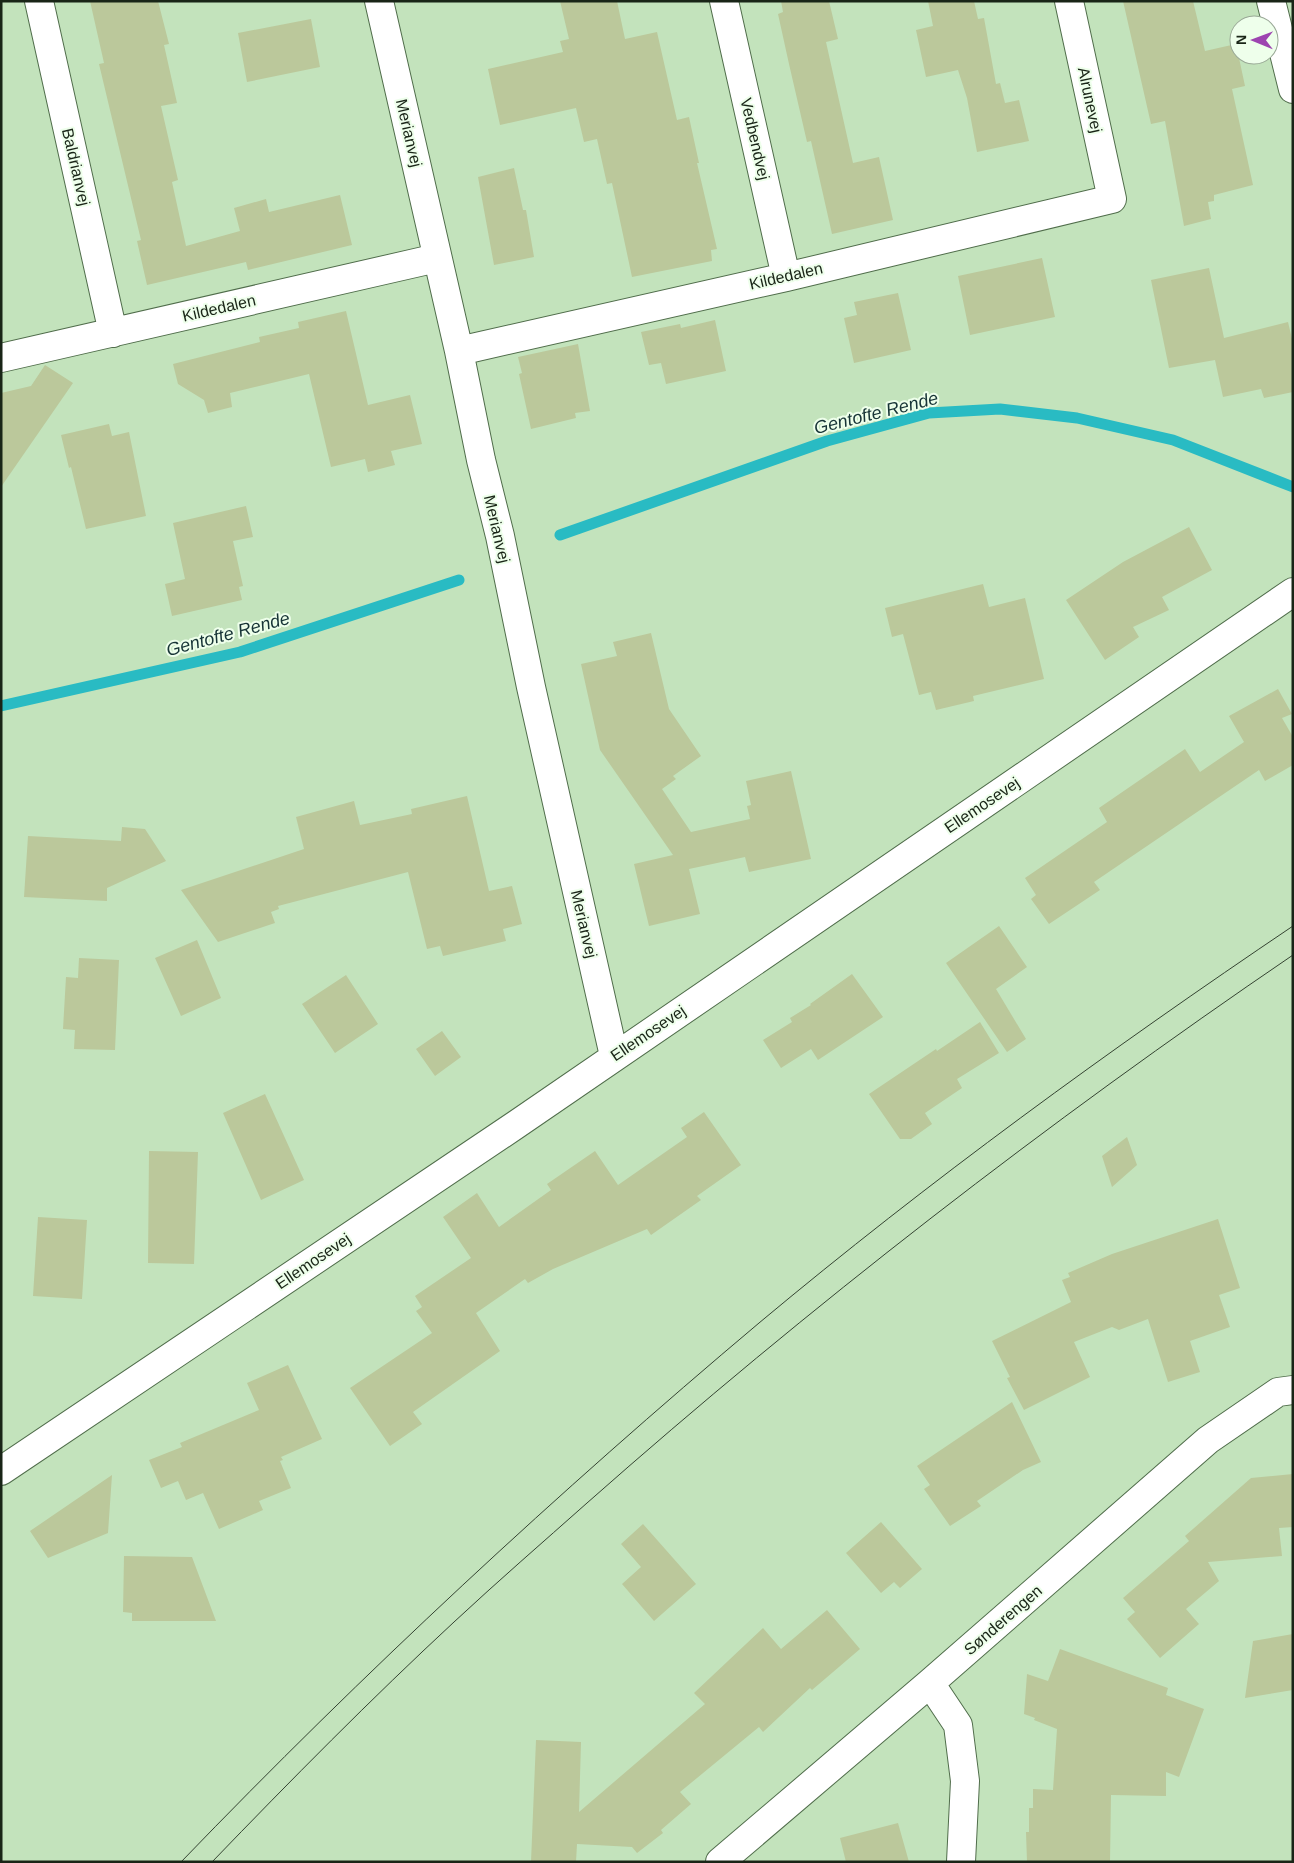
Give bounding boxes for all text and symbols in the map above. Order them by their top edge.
north arrow [1229,15,1279,65]
text: N [1233,35,1249,45]
street label: Alrunevej [1075,66,1105,134]
street label: Vedbendvej [737,96,773,182]
street label: Merianvej [393,97,425,169]
street label: Baldrianvej [59,127,93,207]
street label: Kildedalen [748,259,824,293]
street label: Kildedalen [181,291,257,325]
water label: Gentofte Rende [812,388,940,438]
street label: Merianvej [481,493,513,565]
water label: Gentofte Rende [164,608,292,660]
street label: Ellemosevej [941,774,1023,836]
street label: Merianvej [568,888,600,960]
street label: Ellemosevej [607,1002,689,1064]
street label: Ellemosevej [272,1230,354,1292]
street label: Sønderengen [961,1582,1045,1658]

